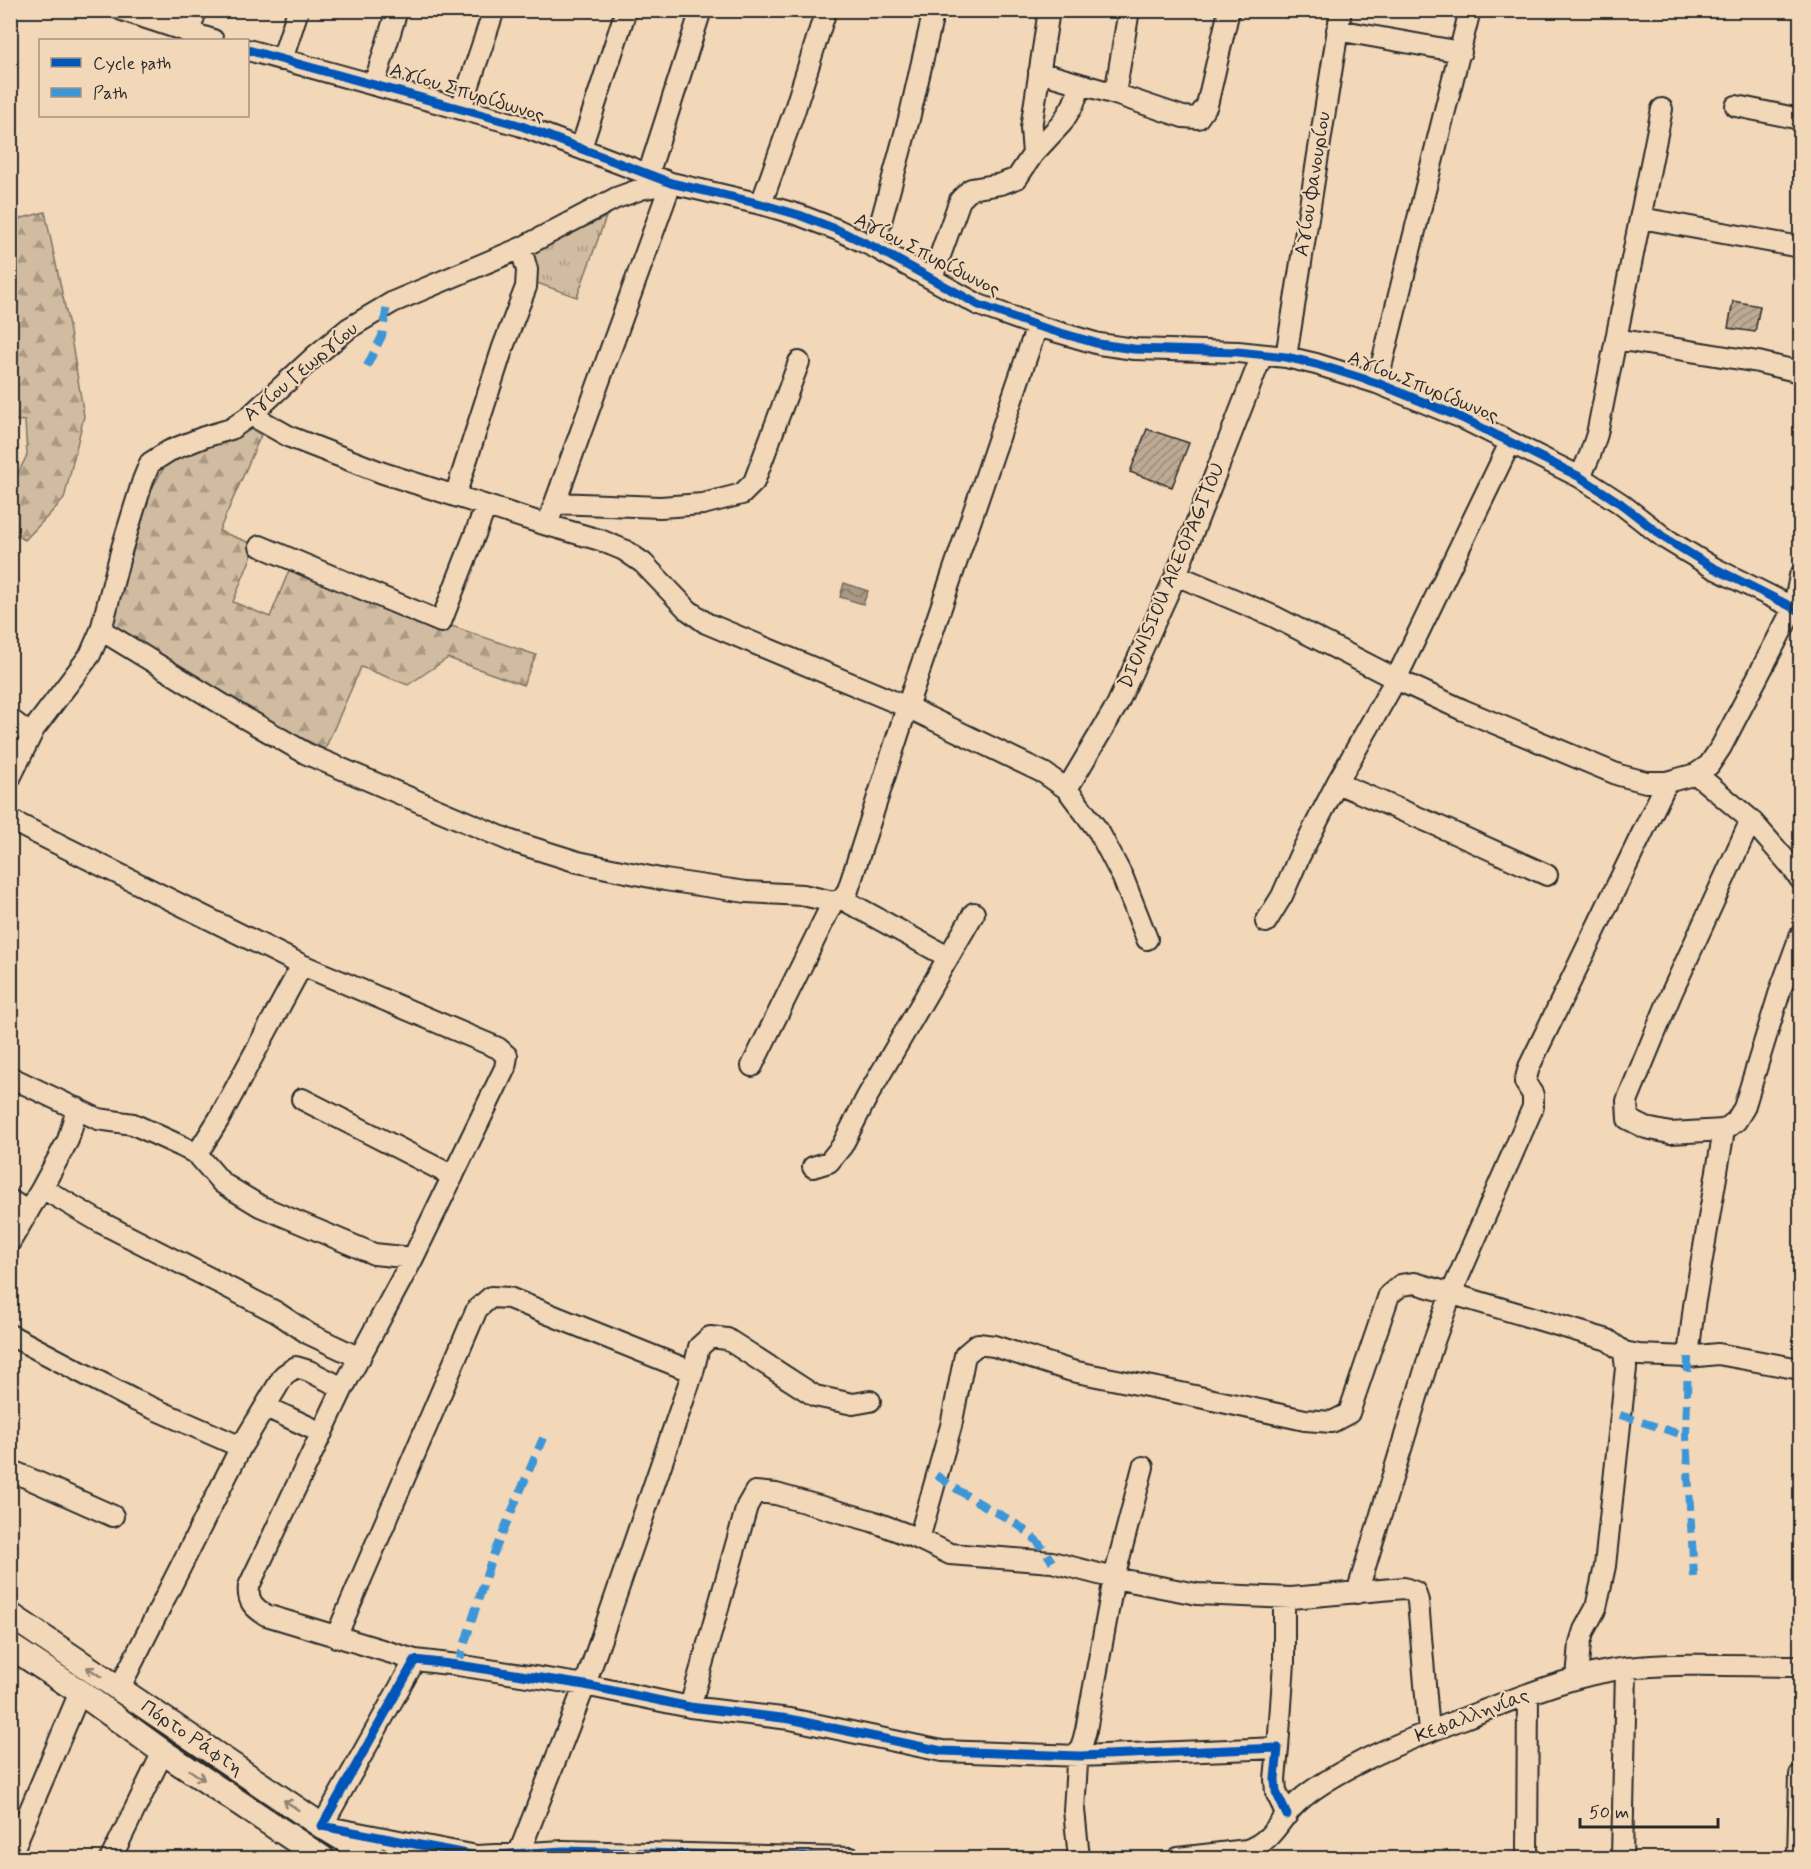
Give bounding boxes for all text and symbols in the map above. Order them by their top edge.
legend [39,39,249,117]
text: Cycle path [93,52,171,76]
street label: Αγίου Σπυρίδωνος [386,57,548,129]
text: Path [93,82,128,106]
street label: Αγίου Φανουρίου [1288,110,1338,258]
street label: Αγίου Σπυρίδωνος [849,207,1005,304]
street label: Αγίου Γεωργίου [238,316,364,428]
street label: Αγίου Σπυρίδωνος [1344,344,1503,430]
street label: DIONISIOU AREOPAGITOU [1112,459,1232,693]
one-way arrow [86,1666,103,1678]
street label: Κεφαλληνίας [1411,1682,1533,1750]
street label: Πόρτο Ράφτη [135,1694,249,1782]
one-way arrow [188,1769,205,1781]
scale bar [1580,1791,1718,1829]
one-way arrow [282,1798,299,1811]
text: 50 m [1589,1801,1629,1825]

